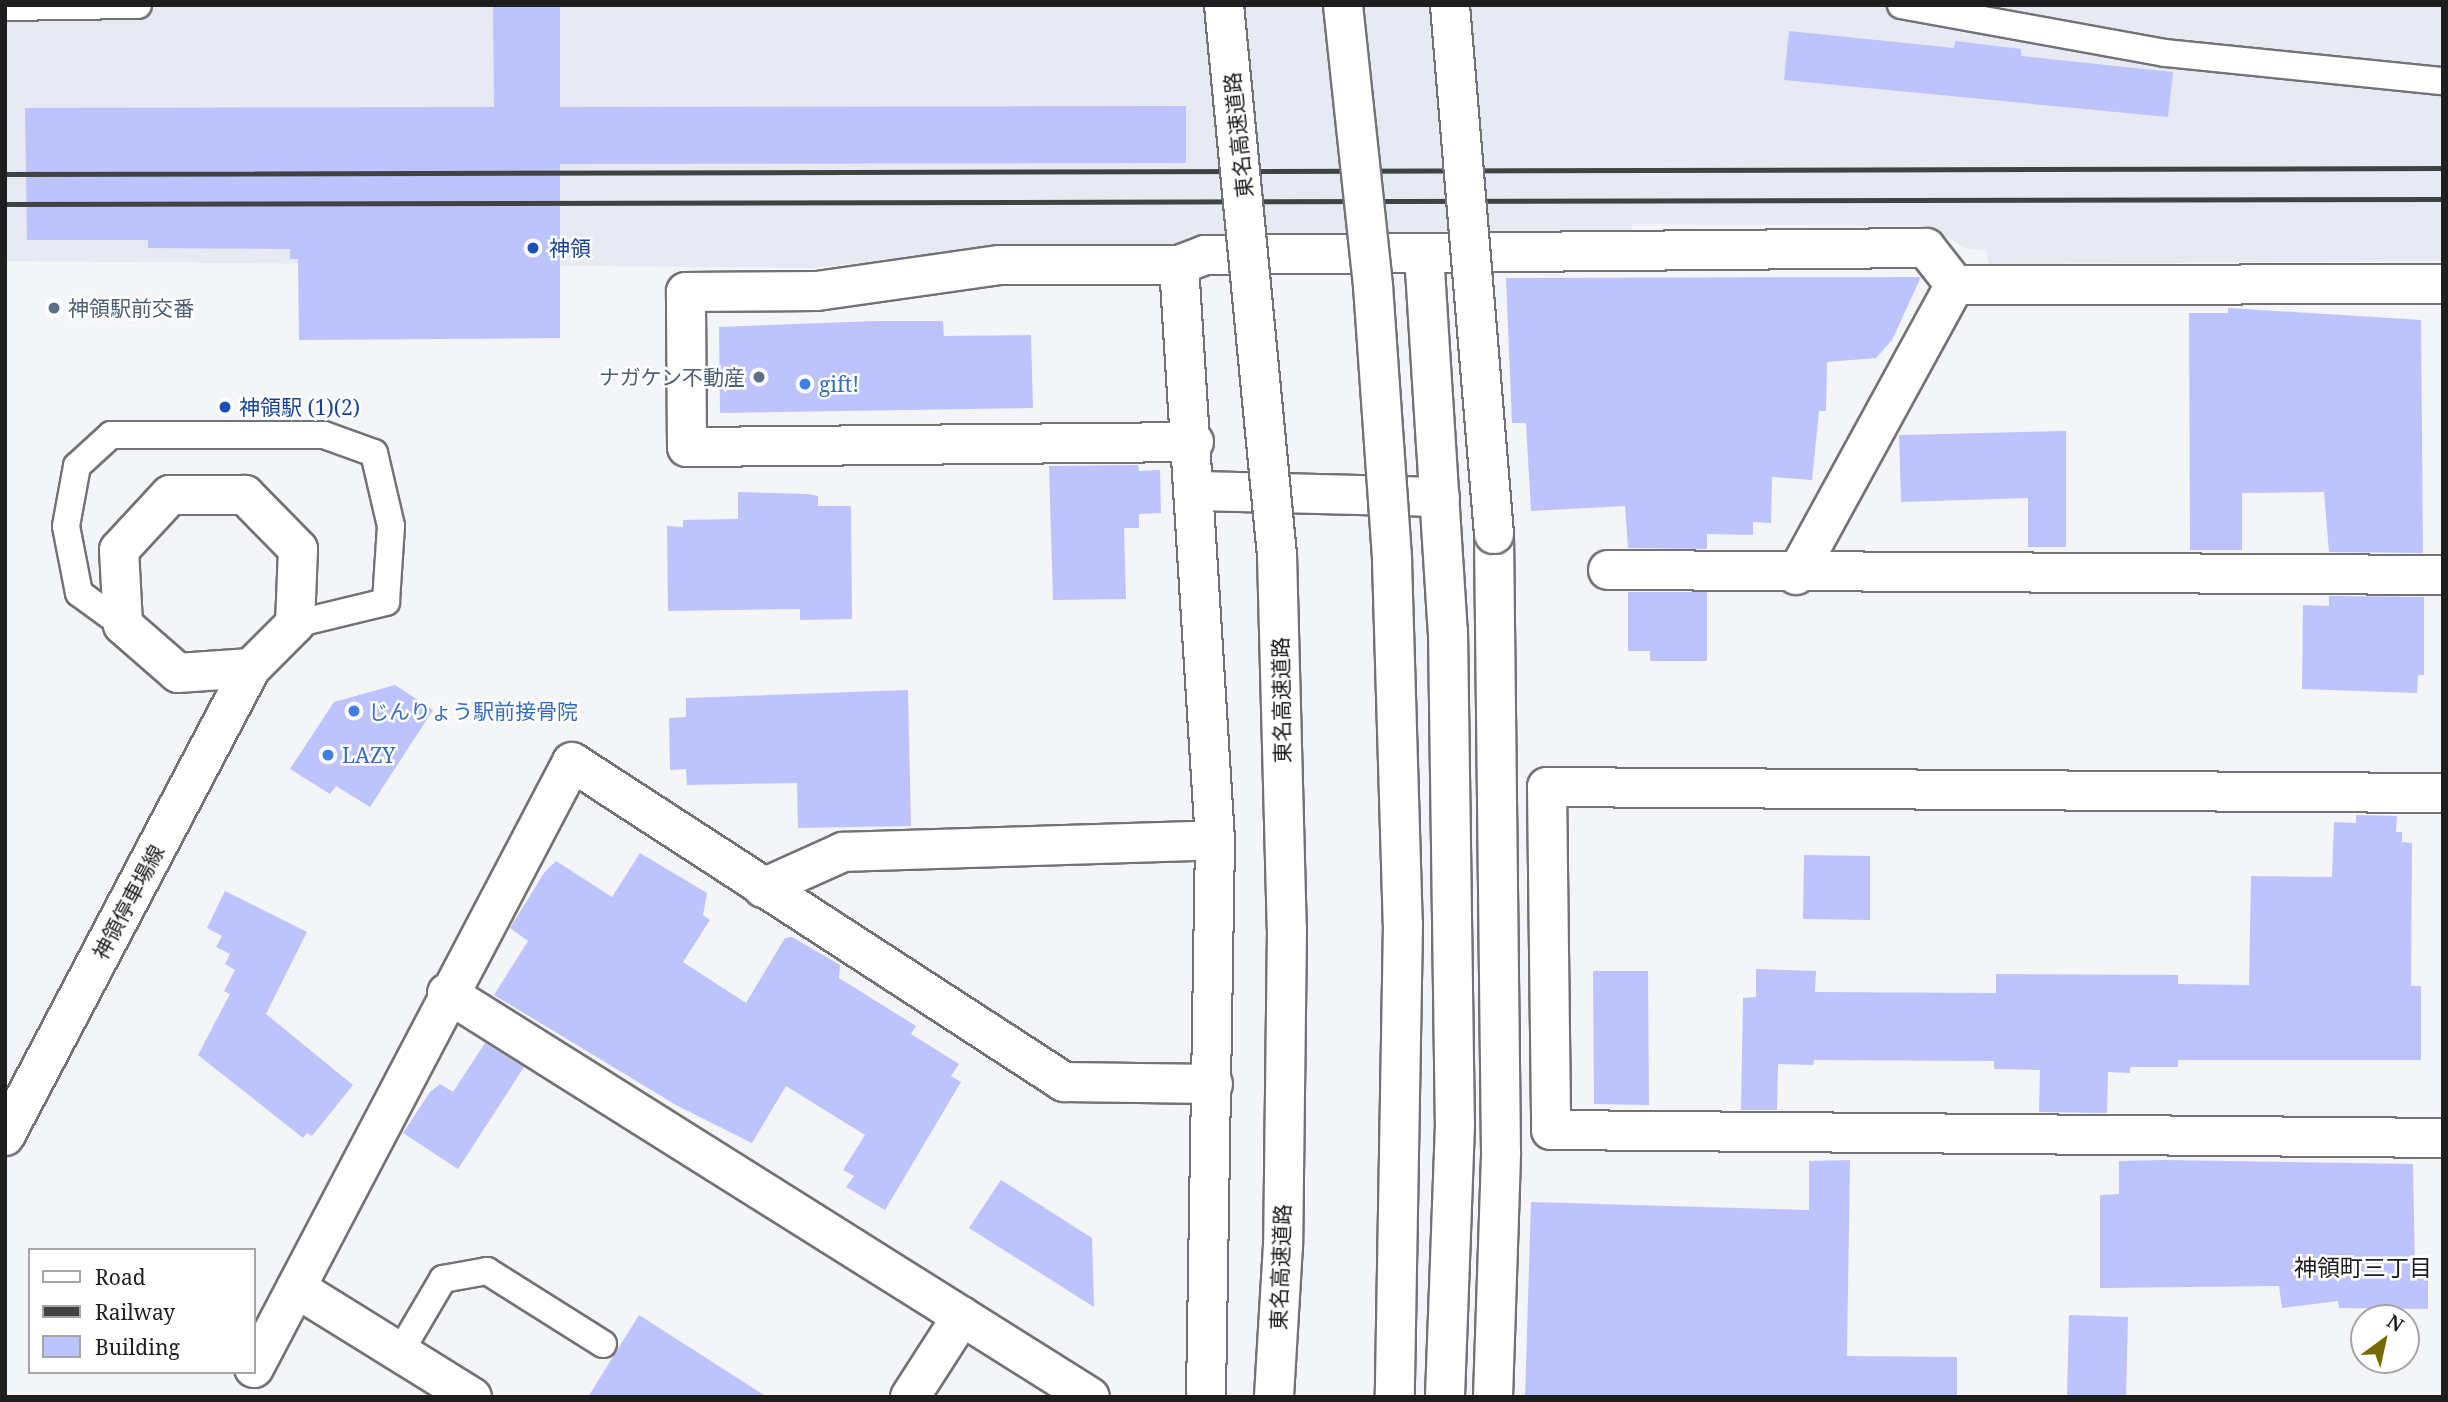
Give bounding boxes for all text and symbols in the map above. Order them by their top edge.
street label: 東名高速道路 [1219,71,1257,199]
place label: 神領 [549,235,591,261]
marker: 神領 [523,238,543,258]
place label: 神領駅前交番 [68,295,194,321]
marker: 神領駅前交番 [46,300,62,316]
place label: ナガケン不動産 [598,364,745,390]
marker: ナガケン不動産 [751,369,767,385]
place label: gift! [819,371,859,397]
marker: gift! [797,376,813,392]
place label: 神領駅 (1)(2) [239,394,360,420]
marker: 神領駅 (1)(2) [217,399,233,415]
street label: 東名高速道路 [1267,637,1295,763]
place label: じんりょう駅前接骨院 [368,698,578,724]
marker: じんりょう駅前接骨院 [346,703,362,719]
place label: LAZY [342,742,395,768]
marker: LAZY [320,747,336,763]
street label: 神領停車場線 [87,840,169,964]
street label: 東名高速道路 [1265,1204,1295,1330]
legend [28,1248,256,1374]
district label: 神領町三丁目 [2294,1253,2432,1281]
text: Road [95,1263,146,1291]
text: Railway [95,1298,175,1326]
north arrow [2350,1304,2420,1374]
text: N [2382,1308,2409,1338]
text: Building [95,1333,180,1361]

